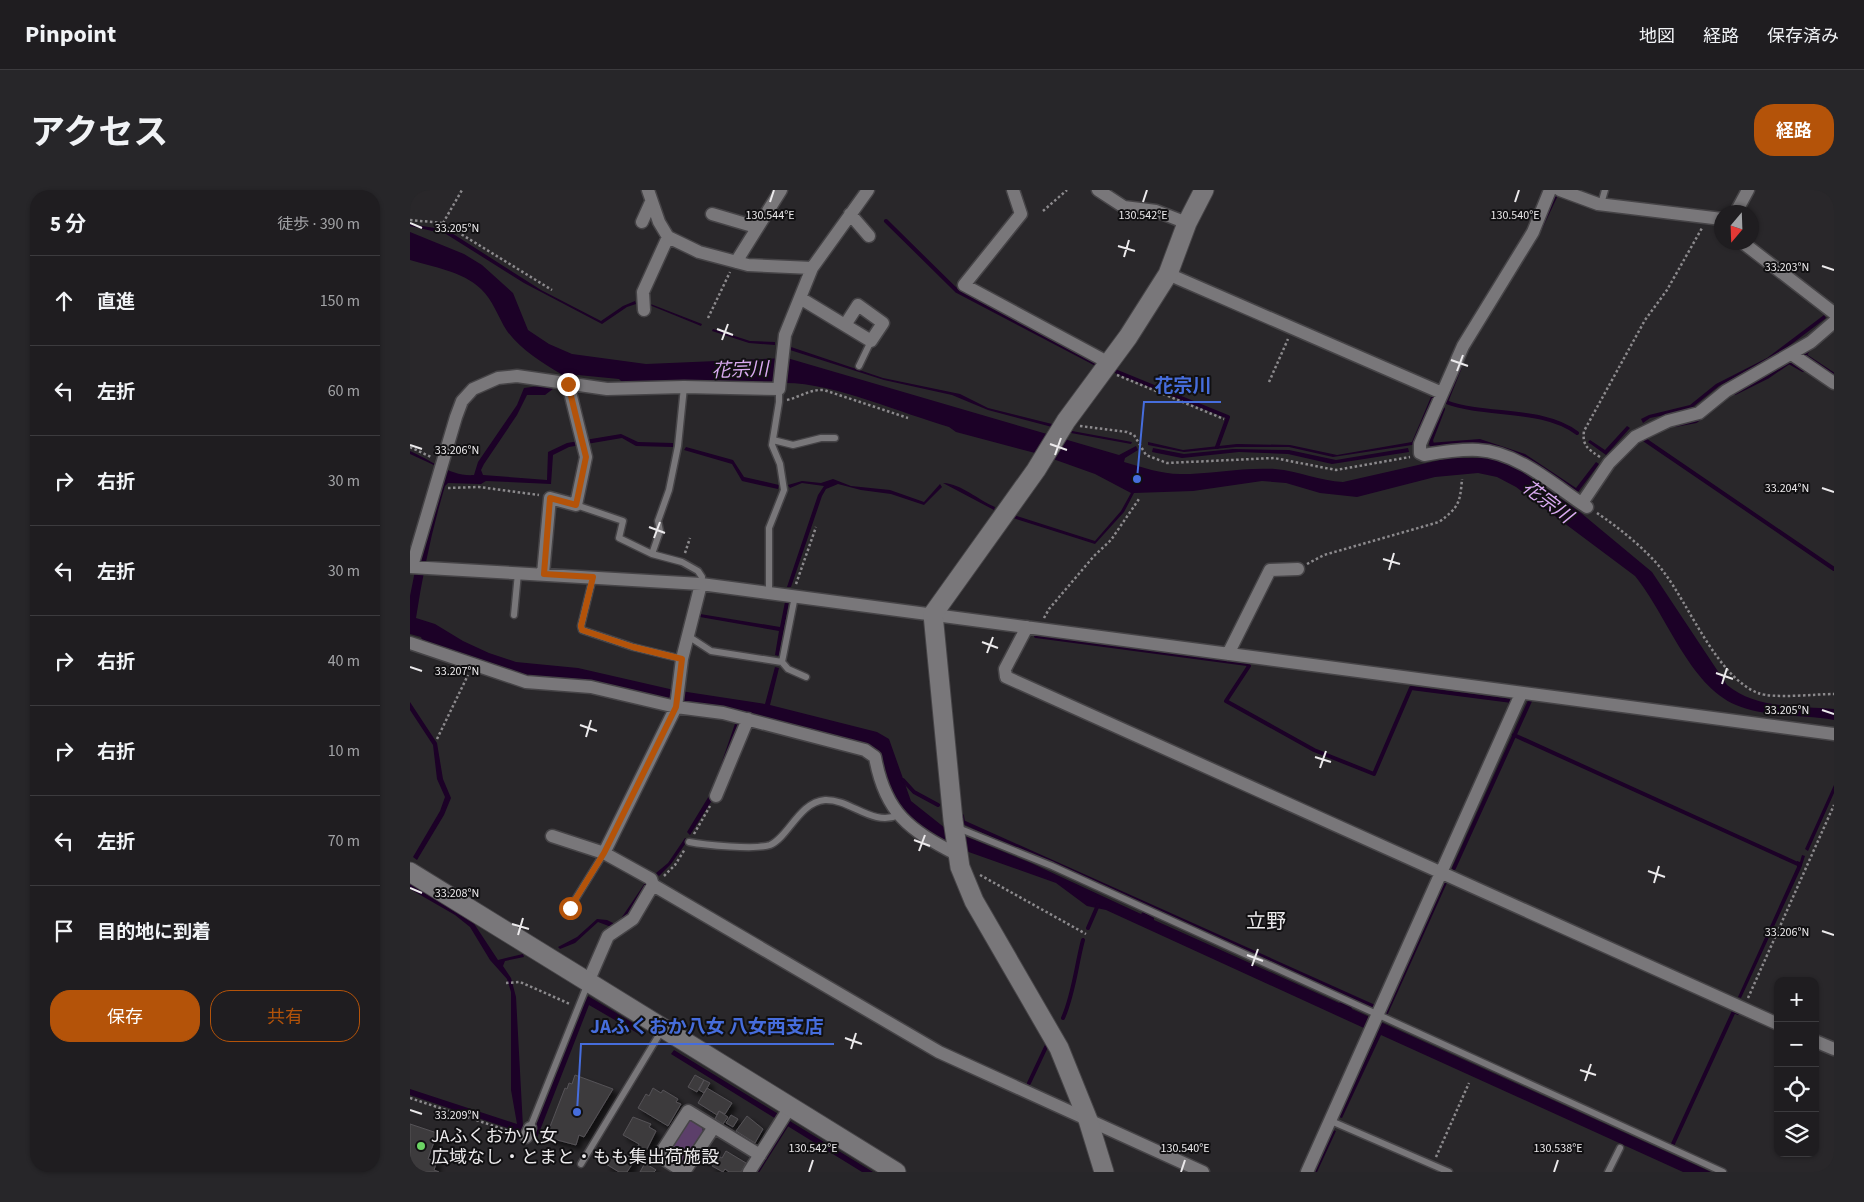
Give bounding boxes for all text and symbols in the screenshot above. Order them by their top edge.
text: Pinpoint [25,17,116,52]
text: 地図 [1639,24,1675,49]
text: 経路 [1703,24,1739,49]
text: 保存済み [1767,24,1839,49]
button: 経路 [1754,104,1834,156]
text: アクセス [30,108,168,158]
north arrow [1714,205,1759,250]
text: 130.544°E [745,207,795,224]
text: 130.542°E [1118,207,1168,224]
text: 130.540°E [1490,207,1540,224]
text: 5 分 [50,209,86,239]
text: 徒歩 · 390 m [277,213,360,235]
text: 33.205°N [435,220,479,237]
text: 33.203°N [1765,259,1809,276]
icon: ahead [50,287,78,315]
text: 直進 [97,289,135,316]
text: 150 m [320,290,360,312]
water label: 花宗川 [711,356,771,385]
callout: 花宗川 [1144,368,1221,402]
route end [557,373,580,396]
text: 花宗川 [1154,373,1212,400]
icon: left [50,377,78,405]
text: 左折 [97,379,135,406]
text: 60 m [328,380,360,402]
text: 33.206°N [435,442,479,459]
icon: right [50,467,78,495]
text: 右折 [97,469,135,496]
text: 30 m [328,470,360,492]
water label: 花宗川 [1516,474,1580,531]
text: 33.204°N [1765,480,1809,497]
icon: left [50,557,78,585]
text: 左折 [97,559,135,586]
text: 30 m [328,560,360,582]
icon: right [50,647,78,675]
text: 右折 [97,649,135,676]
text: 40 m [328,650,360,672]
text: 33.207°N [435,663,479,680]
text: 33.205°N [1765,702,1809,719]
icon: right [50,737,78,765]
text: 右折 [97,739,135,766]
text: 10 m [328,740,360,762]
icon: left [50,827,78,855]
text: 左折 [97,829,135,856]
text: 70 m [328,830,360,852]
text: 33.208°N [435,885,479,902]
route start [559,897,582,920]
district label: 立野 [1246,908,1286,936]
icon: arrive [50,917,78,945]
text: 目的地に到着 [97,919,211,946]
text: 33.206°N [1765,924,1809,941]
map controls [1774,977,1819,1157]
button: + [1774,977,1819,1022]
button: 保存 [50,990,200,1042]
button: 共有 [210,990,360,1042]
callout: JAふくおか八女 八女西支店 [581,1010,834,1044]
text: JAふくおか八女 八女西支店 [590,1014,824,1041]
button: − [1774,1022,1819,1067]
button: locate [1774,1067,1819,1112]
text: 33.209°N [435,1107,479,1124]
button: layers [1774,1112,1819,1157]
place label: JAふくおか八女 広域なし・とまと・もも集出荷施設 [431,1124,719,1170]
marker: JAふくおか八女 広域なし・とまと・もも集出荷施設 [415,1140,427,1152]
text: 130.542°E [788,1140,838,1157]
text: 130.540°E [1160,1140,1210,1157]
text: 130.538°E [1533,1140,1583,1157]

